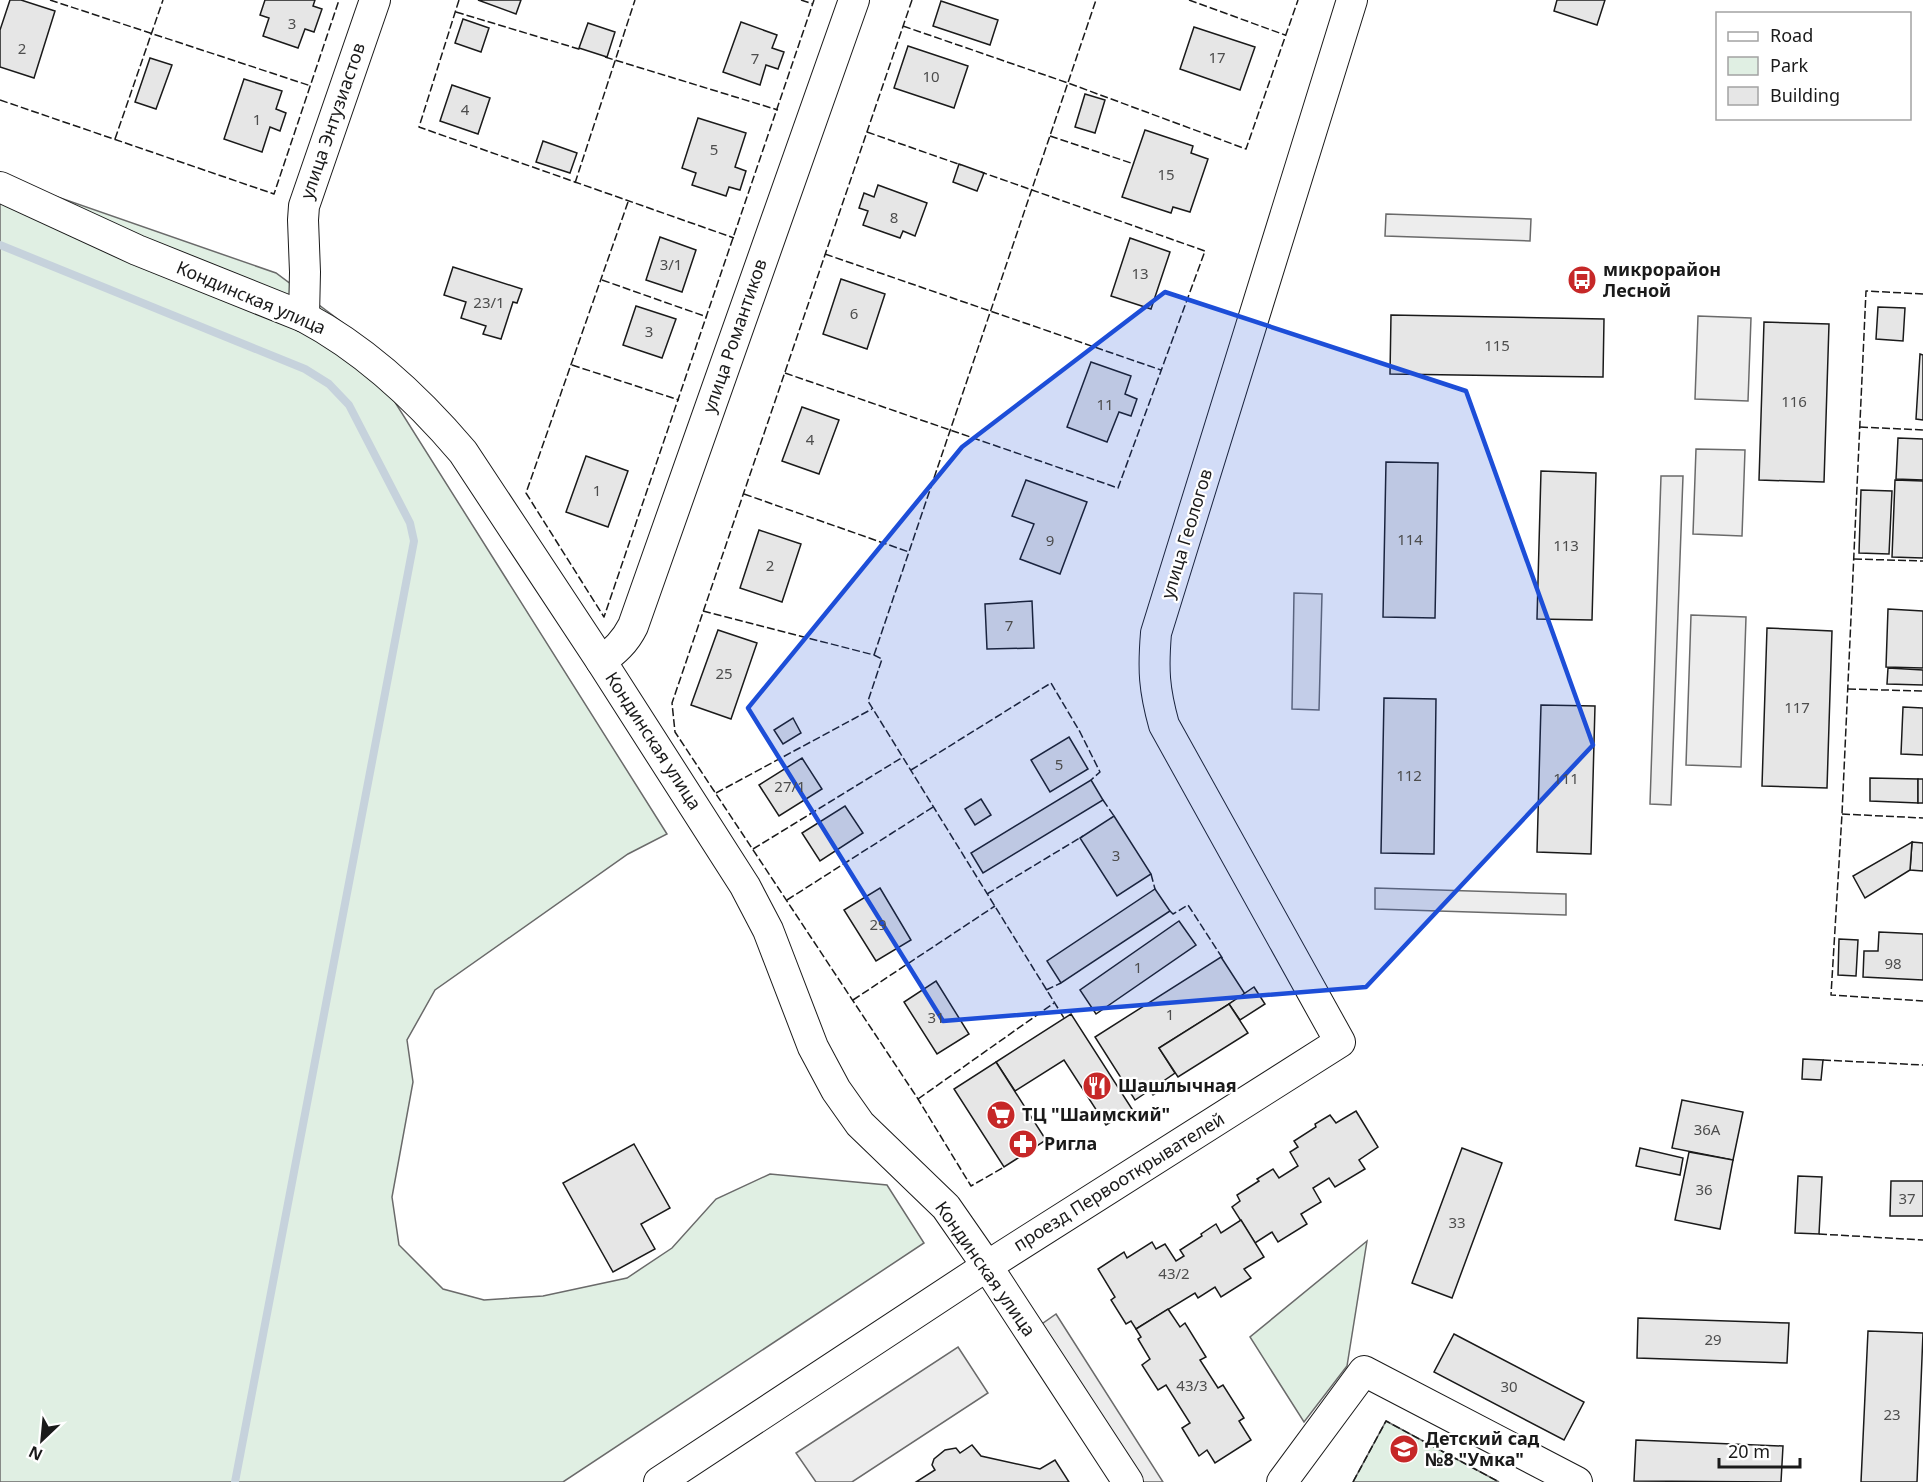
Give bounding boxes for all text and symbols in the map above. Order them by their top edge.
legend [1716,12,1911,120]
house number: 3 [288,13,296,33]
text: Road [1770,23,1813,47]
house number: 2 [18,38,26,58]
street label: улица Энтузиастов [294,39,370,202]
house number: 17 [1208,47,1226,67]
house number: 7 [751,48,759,68]
text: Park [1770,53,1808,77]
house number: 10 [922,66,940,86]
text: Building [1770,83,1840,107]
house number: 4 [461,99,470,119]
house number: 1 [253,109,261,129]
house number: 5 [710,139,718,159]
house number: 15 [1157,164,1175,184]
house number: 8 [890,207,898,227]
house number: 3/1 [660,254,682,274]
street label: Кондинская улица [173,255,330,339]
street label: улица Романтиков [696,255,772,416]
place label: микрорайон Лесной [1603,257,1721,302]
house number: 13 [1131,263,1149,283]
bus stop icon: микрорайон Лесной [1566,264,1598,296]
house number: 23/1 [473,292,505,312]
house number: 6 [850,303,858,323]
house number: 3 [645,321,653,341]
house number: 115 [1484,335,1510,355]
house number: 116 [1781,391,1807,411]
house number: 11 [1096,394,1114,414]
house number: 4 [806,429,815,449]
street label: улица Геологов [1155,466,1217,602]
house number: 1 [593,480,601,500]
house number: 114 [1397,529,1423,549]
house number: 9 [1046,530,1054,550]
house number: 113 [1553,535,1579,555]
house number: 2 [766,555,774,575]
house number: 7 [1005,615,1013,635]
house number: 25 [715,663,733,683]
street label: Кондинская улица [600,667,707,814]
house number: 117 [1784,697,1810,717]
house number: 5 [1055,754,1063,774]
house number: 112 [1396,765,1422,785]
house number: 111 [1553,768,1579,788]
house number: 27/1 [774,776,806,796]
house number: 3 [1112,845,1120,865]
house number: 29 [869,914,887,934]
house number: 98 [1884,953,1902,973]
house number: 1 [1134,957,1142,977]
house number: 1 [1166,1004,1174,1024]
house number: 31 [927,1007,945,1027]
restaurant icon: Шашлычная [1081,1070,1113,1102]
place label: Шашлычная [1118,1073,1237,1097]
supermarket icon: ТЦ "Шаимский" [985,1099,1017,1131]
place label: ТЦ "Шаимский" [1022,1102,1170,1126]
street label: проезд Первооткрывателей [1008,1106,1229,1256]
house number: 36А [1694,1119,1721,1139]
pharmacy icon: Ригла [1007,1128,1039,1160]
place label: Ригла [1044,1131,1097,1155]
house number: 36 [1695,1179,1713,1199]
house number: 37 [1898,1188,1916,1208]
street label: Кондинская улица [930,1196,1042,1341]
house number: 33 [1448,1212,1466,1232]
house number: 43/2 [1158,1263,1190,1283]
house number: 29 [1704,1329,1722,1349]
house number: 43/3 [1176,1375,1208,1395]
house number: 30 [1500,1376,1518,1396]
house number: 23 [1883,1404,1901,1424]
north arrow [12,1410,72,1470]
place label: Детский сад №8 "Умка" [1425,1426,1540,1471]
scale bar [1719,1431,1800,1469]
school or university icon: Детский сад №8 "Умка" [1388,1433,1420,1465]
text: 20 m [1728,1439,1770,1463]
text: N [25,1441,46,1466]

